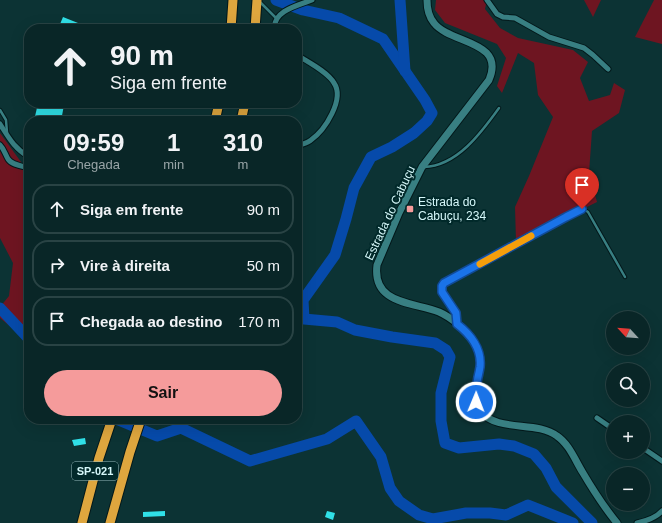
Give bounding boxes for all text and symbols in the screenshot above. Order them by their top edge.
icon: ahead [44,40,96,92]
text: 90 m [110,40,174,71]
text: Siga em frente [110,73,227,93]
text: 09:59 [63,129,124,156]
text: 1 [167,129,180,156]
text: 310 [223,129,263,156]
text: Chegada [67,157,120,172]
text: min [163,157,184,172]
text: m [238,157,248,172]
street label: Estrada do Cabuçu [362,163,418,263]
pin [565,168,599,209]
icon: arrive [571,174,593,196]
place label: Estrada do Cabuçu, 234 [418,195,486,223]
icon: ahead [46,198,68,220]
text: Siga em frente [80,201,183,218]
text: 90 m [247,201,280,218]
marker: Estrada do Cabuçu, 234 [405,204,415,214]
icon: right [46,254,68,276]
text: Vire à direita [80,257,170,274]
text: 50 m [247,257,280,274]
icon: arrive [46,310,68,332]
north arrow [606,311,650,355]
map controls [606,311,650,511]
text: Chegada ao destino [80,313,223,330]
text: 170 m [238,313,280,330]
button: search [606,363,650,407]
button: Sair [44,370,282,416]
position arrow [455,381,497,423]
button: + [606,415,650,459]
road number: SP-021 [72,462,118,480]
button: − [606,467,650,511]

